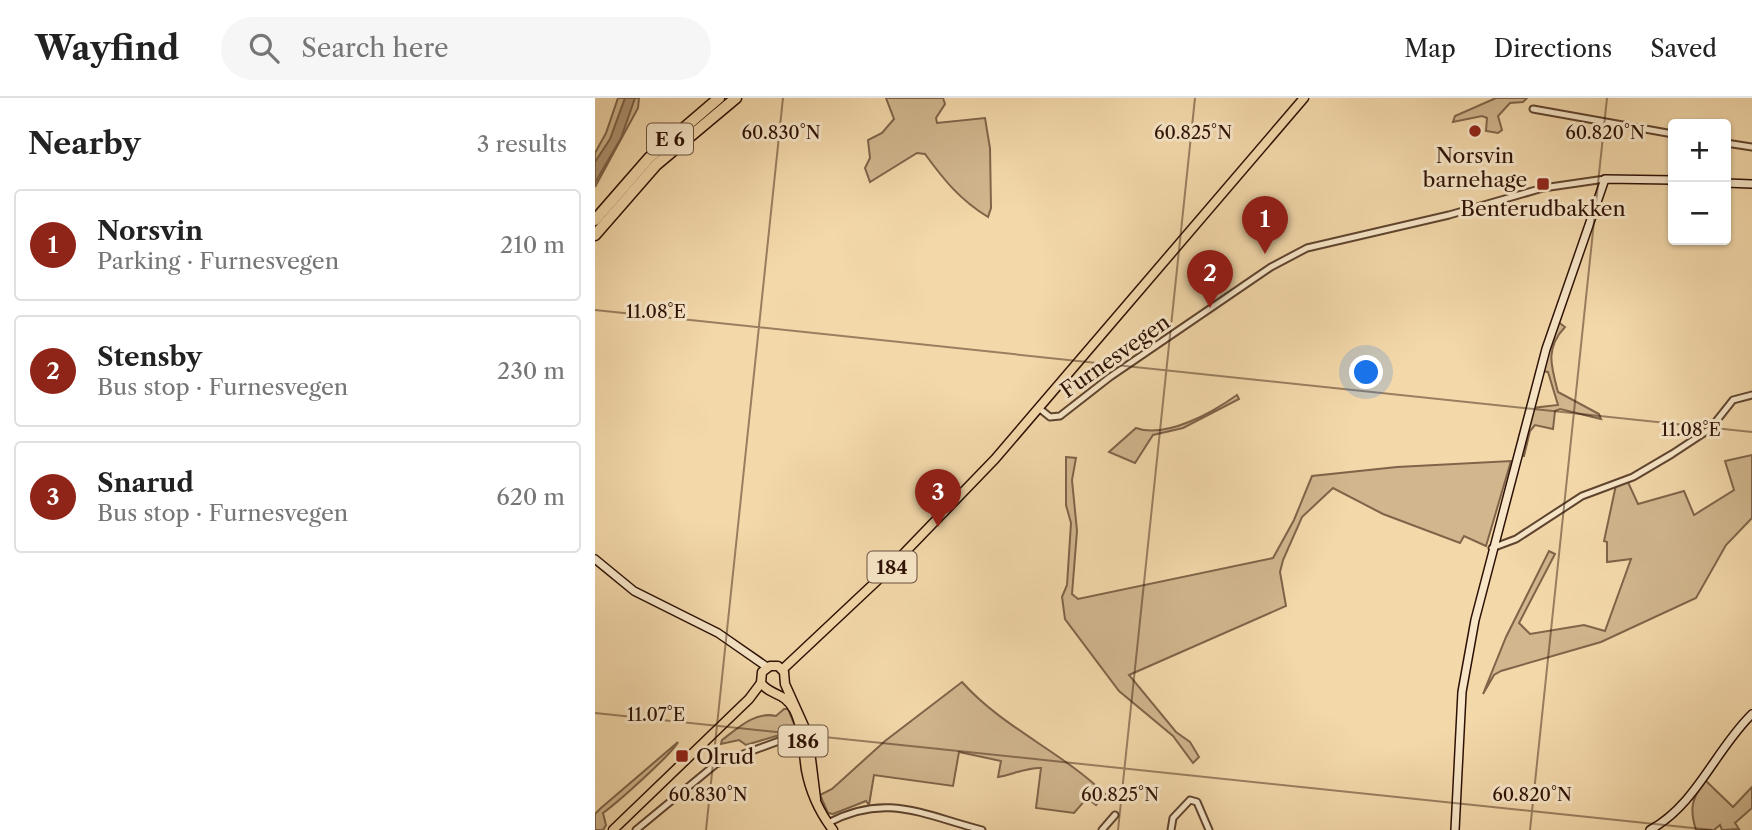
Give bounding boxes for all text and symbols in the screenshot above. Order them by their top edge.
search box [221,17,711,80]
text: Wayfind [35,28,179,69]
icon: search [245,29,283,67]
text: Search here [301,32,449,64]
text: Map [1404,34,1456,63]
text: Directions [1494,34,1612,63]
text: Saved [1650,34,1717,63]
map controls [1668,119,1731,245]
button: + [1668,119,1731,182]
text: 60.830°N [741,122,821,144]
text: 60.825°N [1154,122,1232,144]
text: 60.820°N [1565,122,1645,144]
road number: E 6 [647,123,693,154]
marker: Norsvin barnehage [1467,123,1483,139]
text: Nearby [28,125,141,162]
text: 3 results [477,130,567,158]
place label: Norsvin barnehage [1423,143,1527,192]
marker: Benterudbakken [1535,176,1551,192]
button: − [1668,182,1731,245]
pin: 1 [1242,196,1288,254]
place label: Benterudbakken [1460,196,1626,221]
text: Norsvin [97,215,203,247]
text: 1 [48,231,58,259]
text: 210 m [500,231,565,259]
text: Parking · Furnesvegen [97,247,339,275]
pin: 2 [1187,250,1233,308]
text: 11.08°E [626,301,686,323]
street label: Furnesvegen [1056,309,1174,403]
text: Stensby [97,341,202,373]
your location [1349,355,1383,389]
text: 2 [46,357,60,385]
text: 230 m [497,357,565,385]
text: Bus stop · Furnesvegen [97,373,348,401]
text: 11.08°E [1661,419,1721,441]
text: Snarud [97,467,194,499]
pin: 3 [915,469,961,527]
text: 3 [47,483,60,511]
text: 620 m [496,483,565,511]
text: Bus stop · Furnesvegen [97,499,348,527]
road number: 184 [867,552,917,582]
text: 11.07°E [627,704,685,726]
road number: 186 [779,726,827,756]
place label: Olrud [696,744,754,769]
marker: Olrud [674,748,690,764]
text: 60.830°N [668,784,748,806]
text: 60.825°N [1081,784,1159,806]
text: 60.820°N [1492,784,1572,806]

